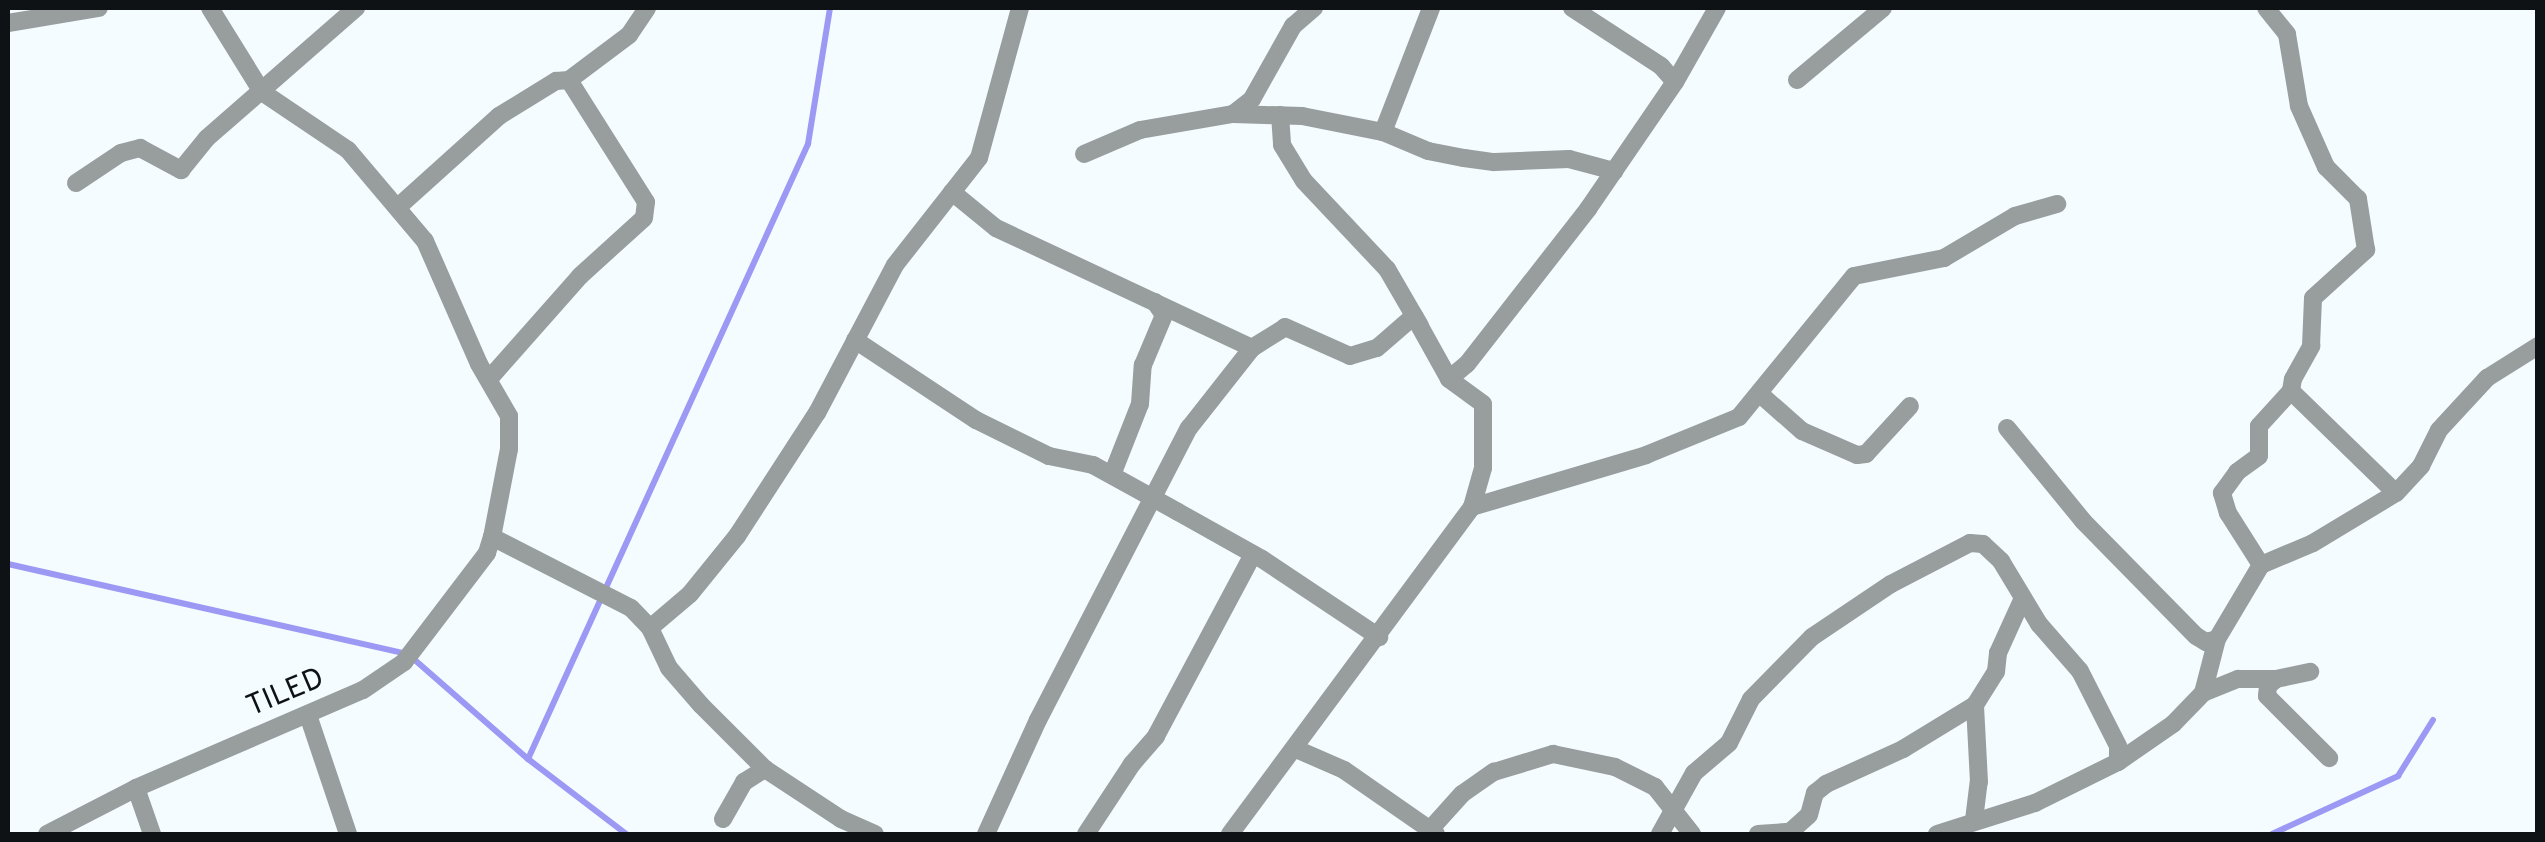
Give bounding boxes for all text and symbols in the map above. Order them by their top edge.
street label: TILED [242,662,330,726]

